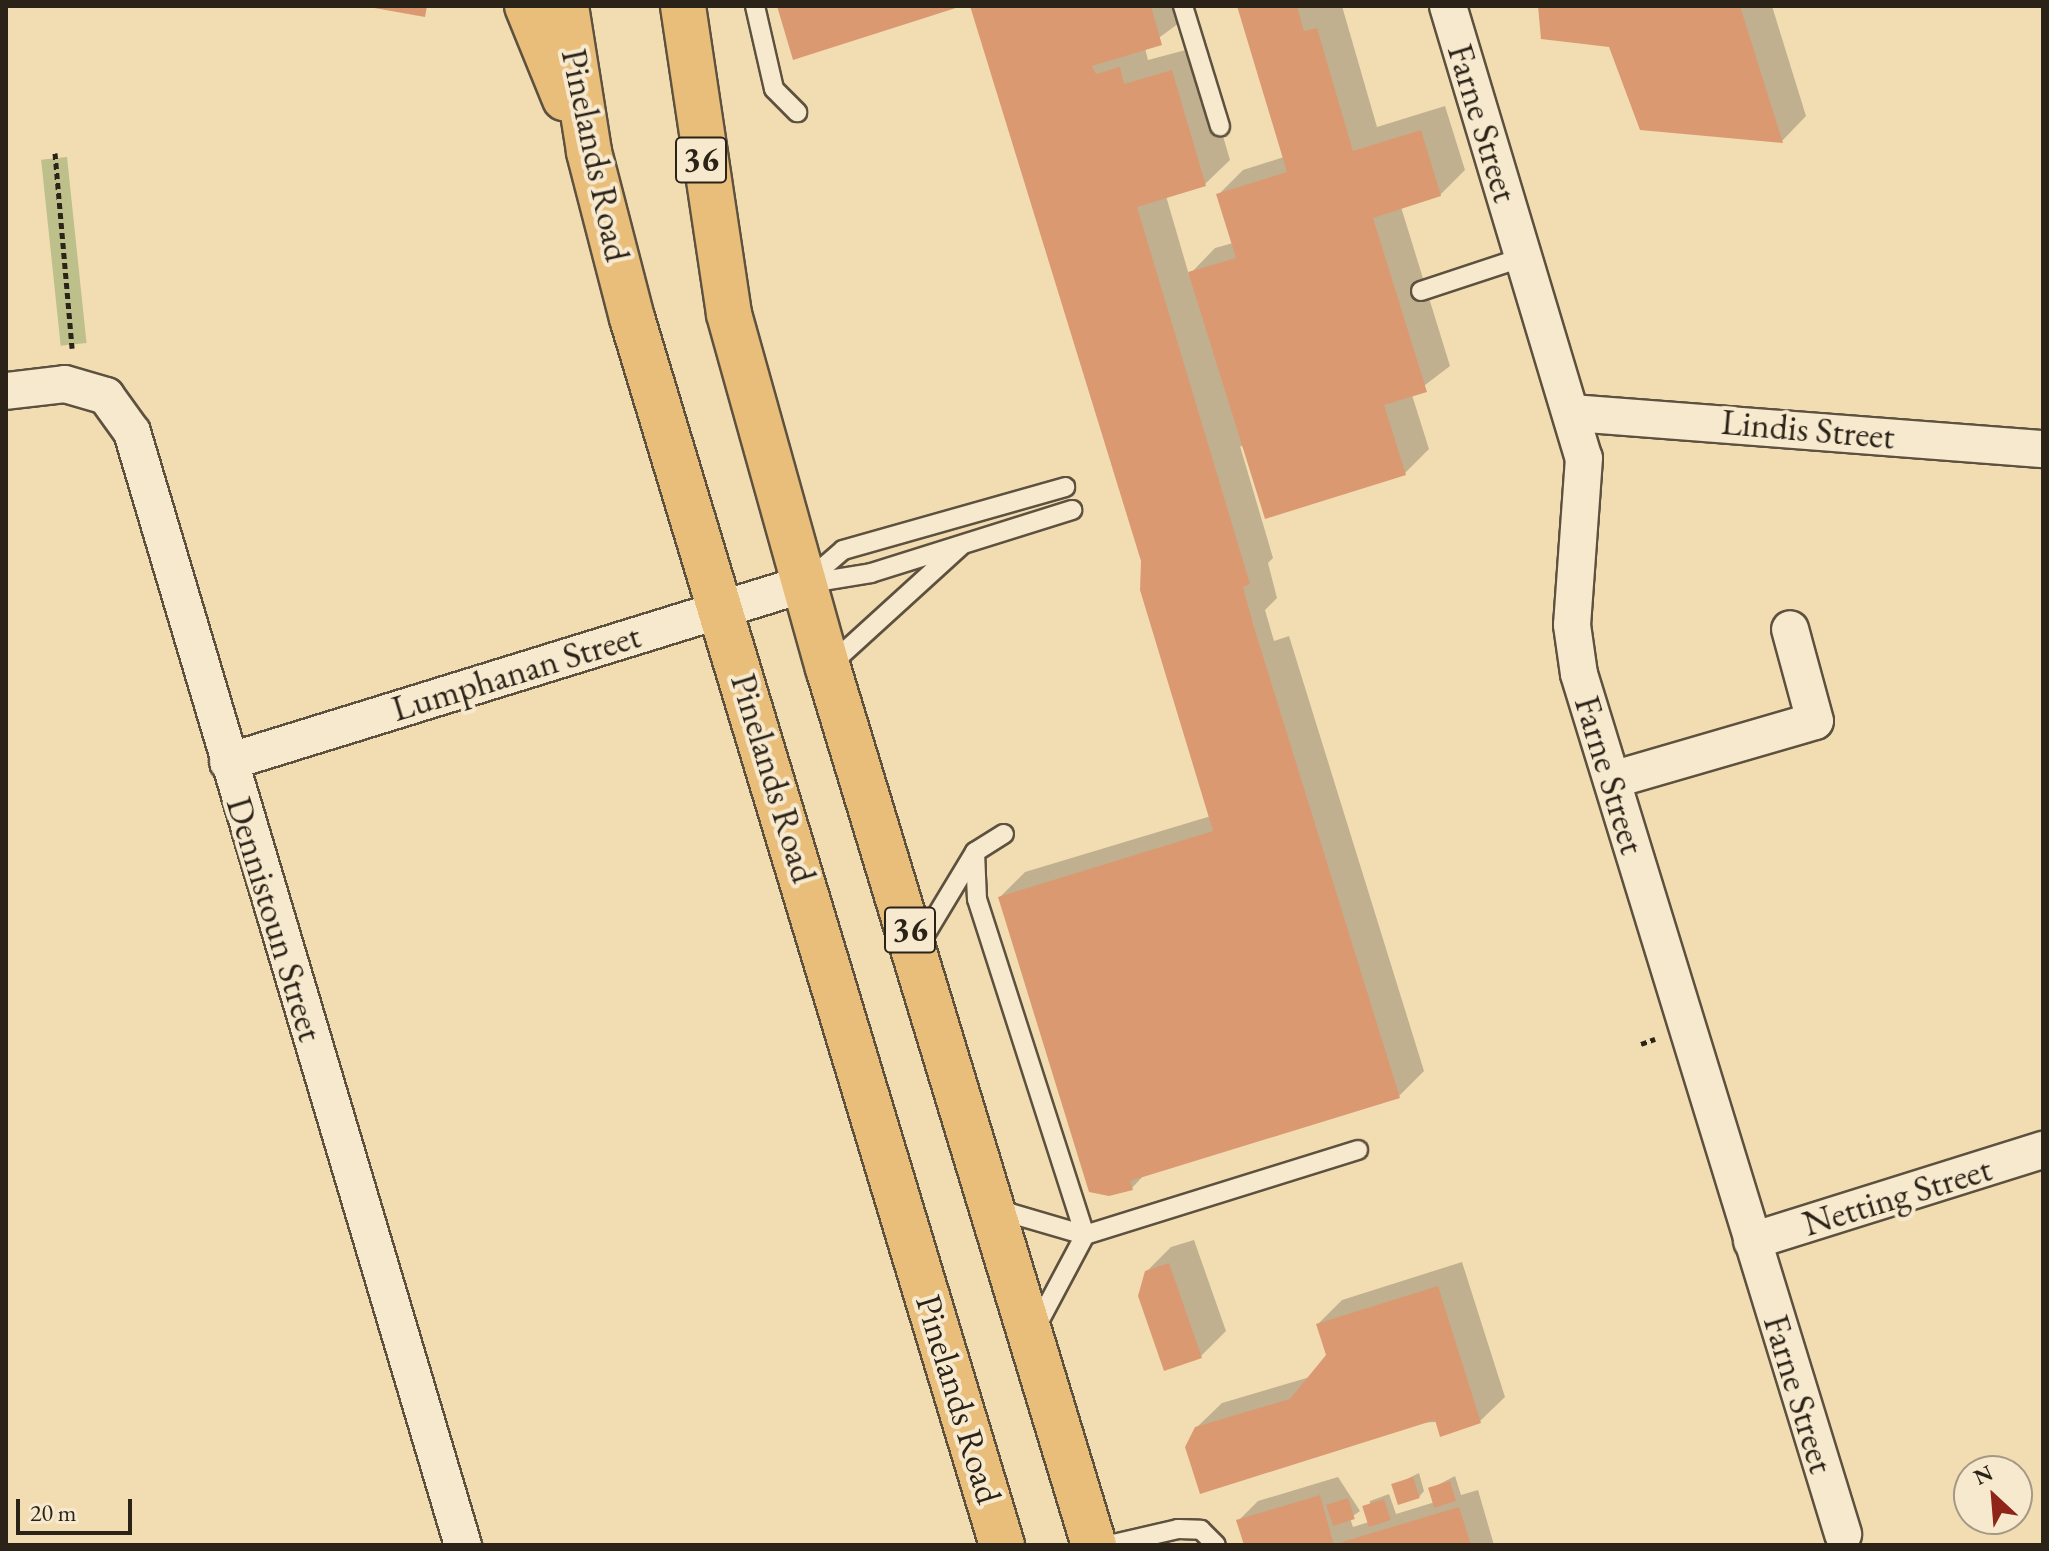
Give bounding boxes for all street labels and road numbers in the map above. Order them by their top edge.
street label: Farne Street [1439,39,1527,207]
street label: Pinelands Road [552,45,640,265]
road number: 36 [675,130,727,190]
street label: Lindis Street [1720,400,1896,458]
street label: Lumphanan Street [386,614,646,730]
street label: Pinelands Road [722,668,826,888]
street label: Farne Street [1566,691,1654,859]
street label: Dennistoun Street [217,792,333,1046]
road number: 36 [884,900,936,960]
street label: Netting Street [1797,1147,1997,1245]
street label: Pinelands Road [907,1289,1011,1509]
street label: Farne Street [1755,1310,1843,1478]

